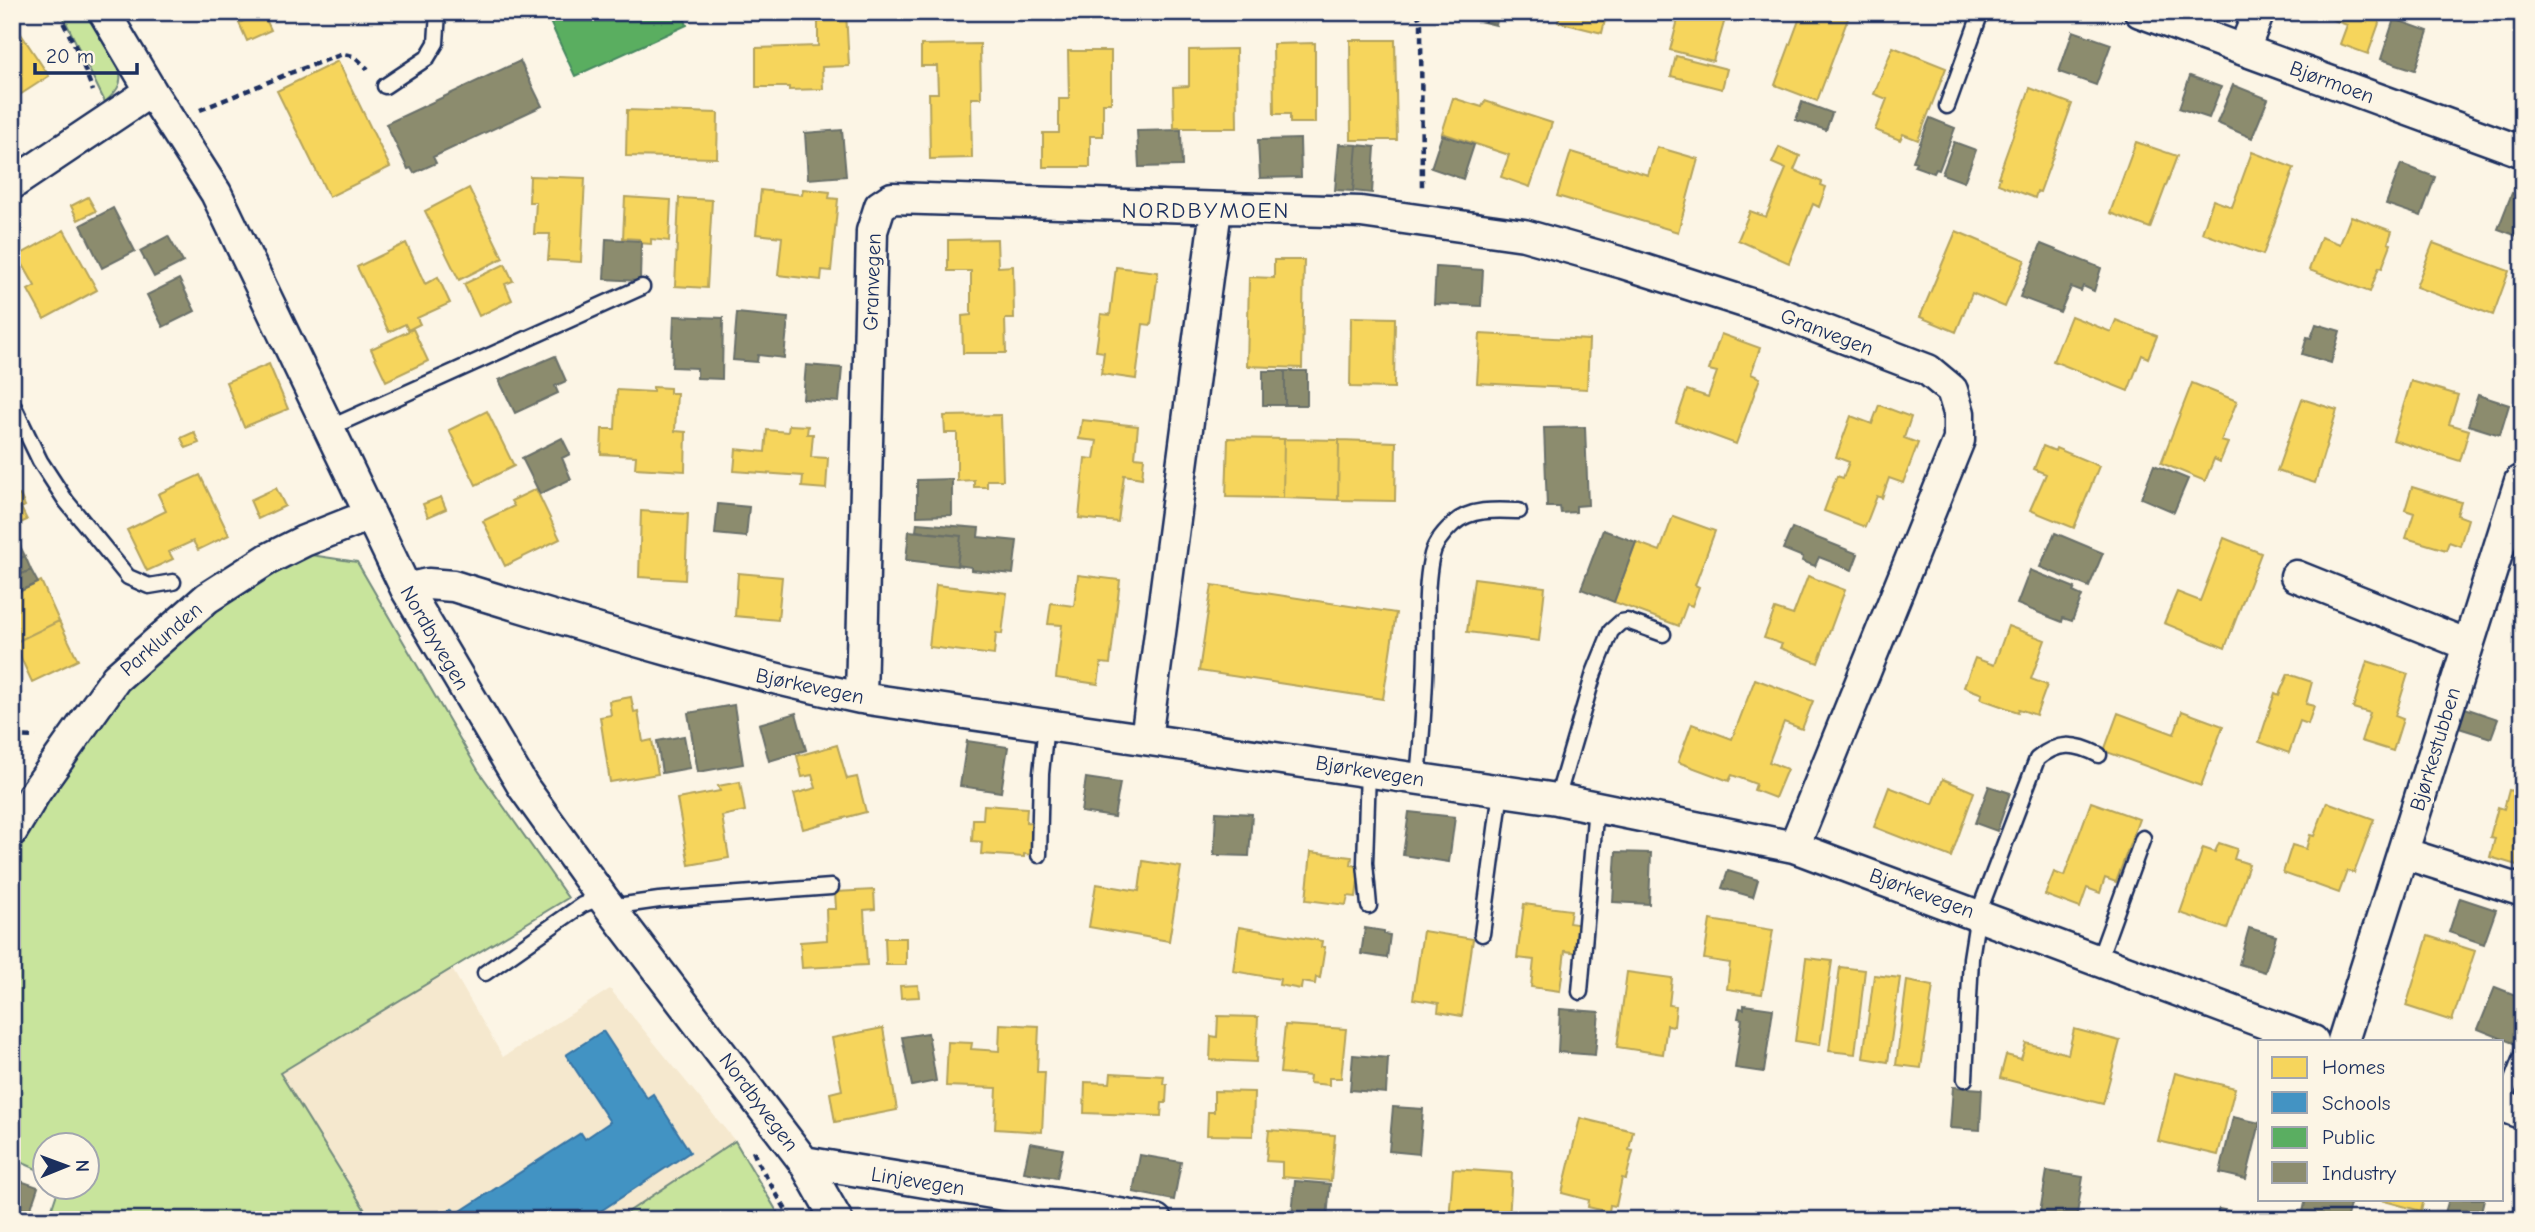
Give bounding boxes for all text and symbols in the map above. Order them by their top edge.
scale bar [35,32,136,76]
text: 20 m [46,44,94,68]
street label: Bjørmoen [2287,56,2377,108]
district label: NORDBYMOEN [1121,197,1291,224]
street label: Granvegen [858,233,886,331]
street label: Granvegen [1777,303,1877,361]
street label: Nordbyvegen [395,582,475,694]
street label: Parklunden [115,597,207,681]
street label: Bjørkevegen [754,663,866,709]
street label: Bjørkestubben [2405,684,2465,814]
street label: Bjørkevegen [1314,751,1426,791]
street label: Bjørkevegen [1866,863,1978,923]
legend [2258,1040,2504,1200]
street label: Nordbyvegen [714,1048,804,1156]
text: Homes [2322,1055,2385,1079]
text: Schools [2322,1091,2391,1115]
text: Public [2322,1125,2375,1149]
north arrow [32,1130,102,1200]
text: N [71,1159,93,1172]
text: Industry [2322,1161,2397,1185]
street label: Linjevegen [869,1162,967,1200]

